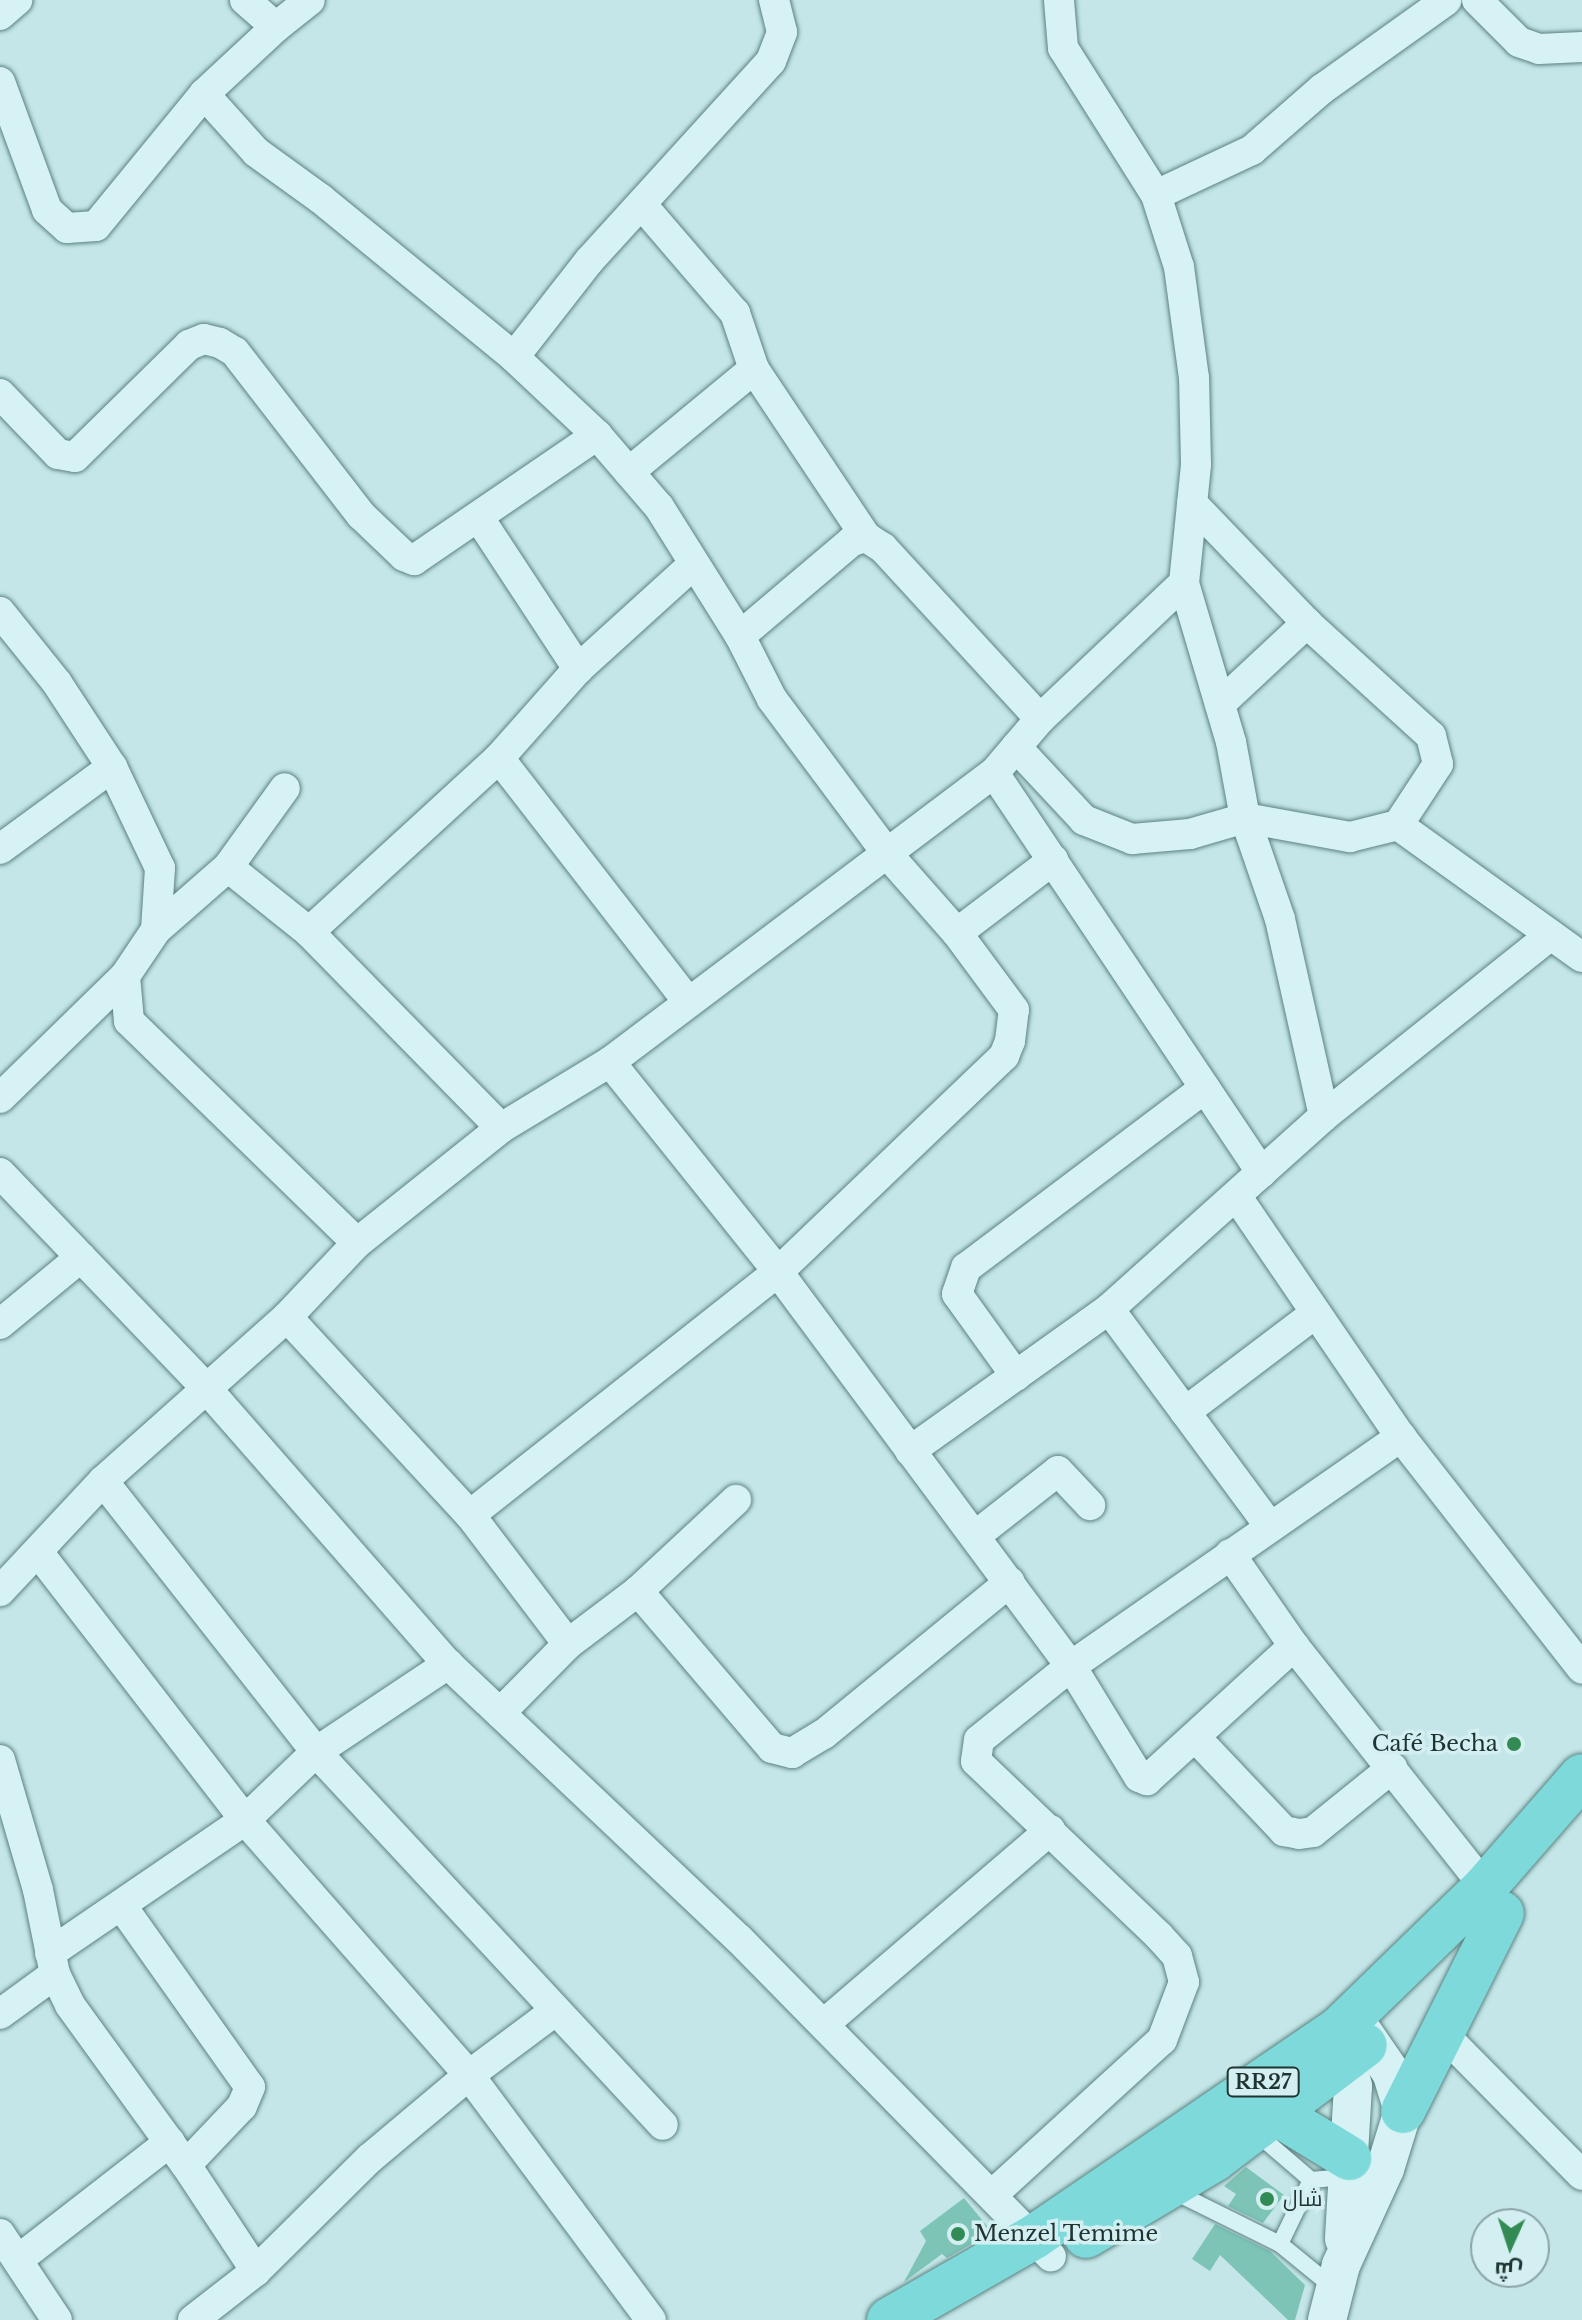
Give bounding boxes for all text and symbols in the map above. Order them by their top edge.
place label: Café Becha [1372,1731,1498,1757]
marker: Café Becha [1505,1735,1523,1753]
road number: RR27 [1225,2066,1301,2098]
place label: شال [1283,2186,1322,2212]
marker: شال [1258,2190,1276,2208]
north arrow [1470,2208,1550,2288]
place label: Menzel Temime [974,2221,1159,2247]
marker: Menzel Temime [949,2225,967,2243]
text: ش [1494,2256,1524,2285]

